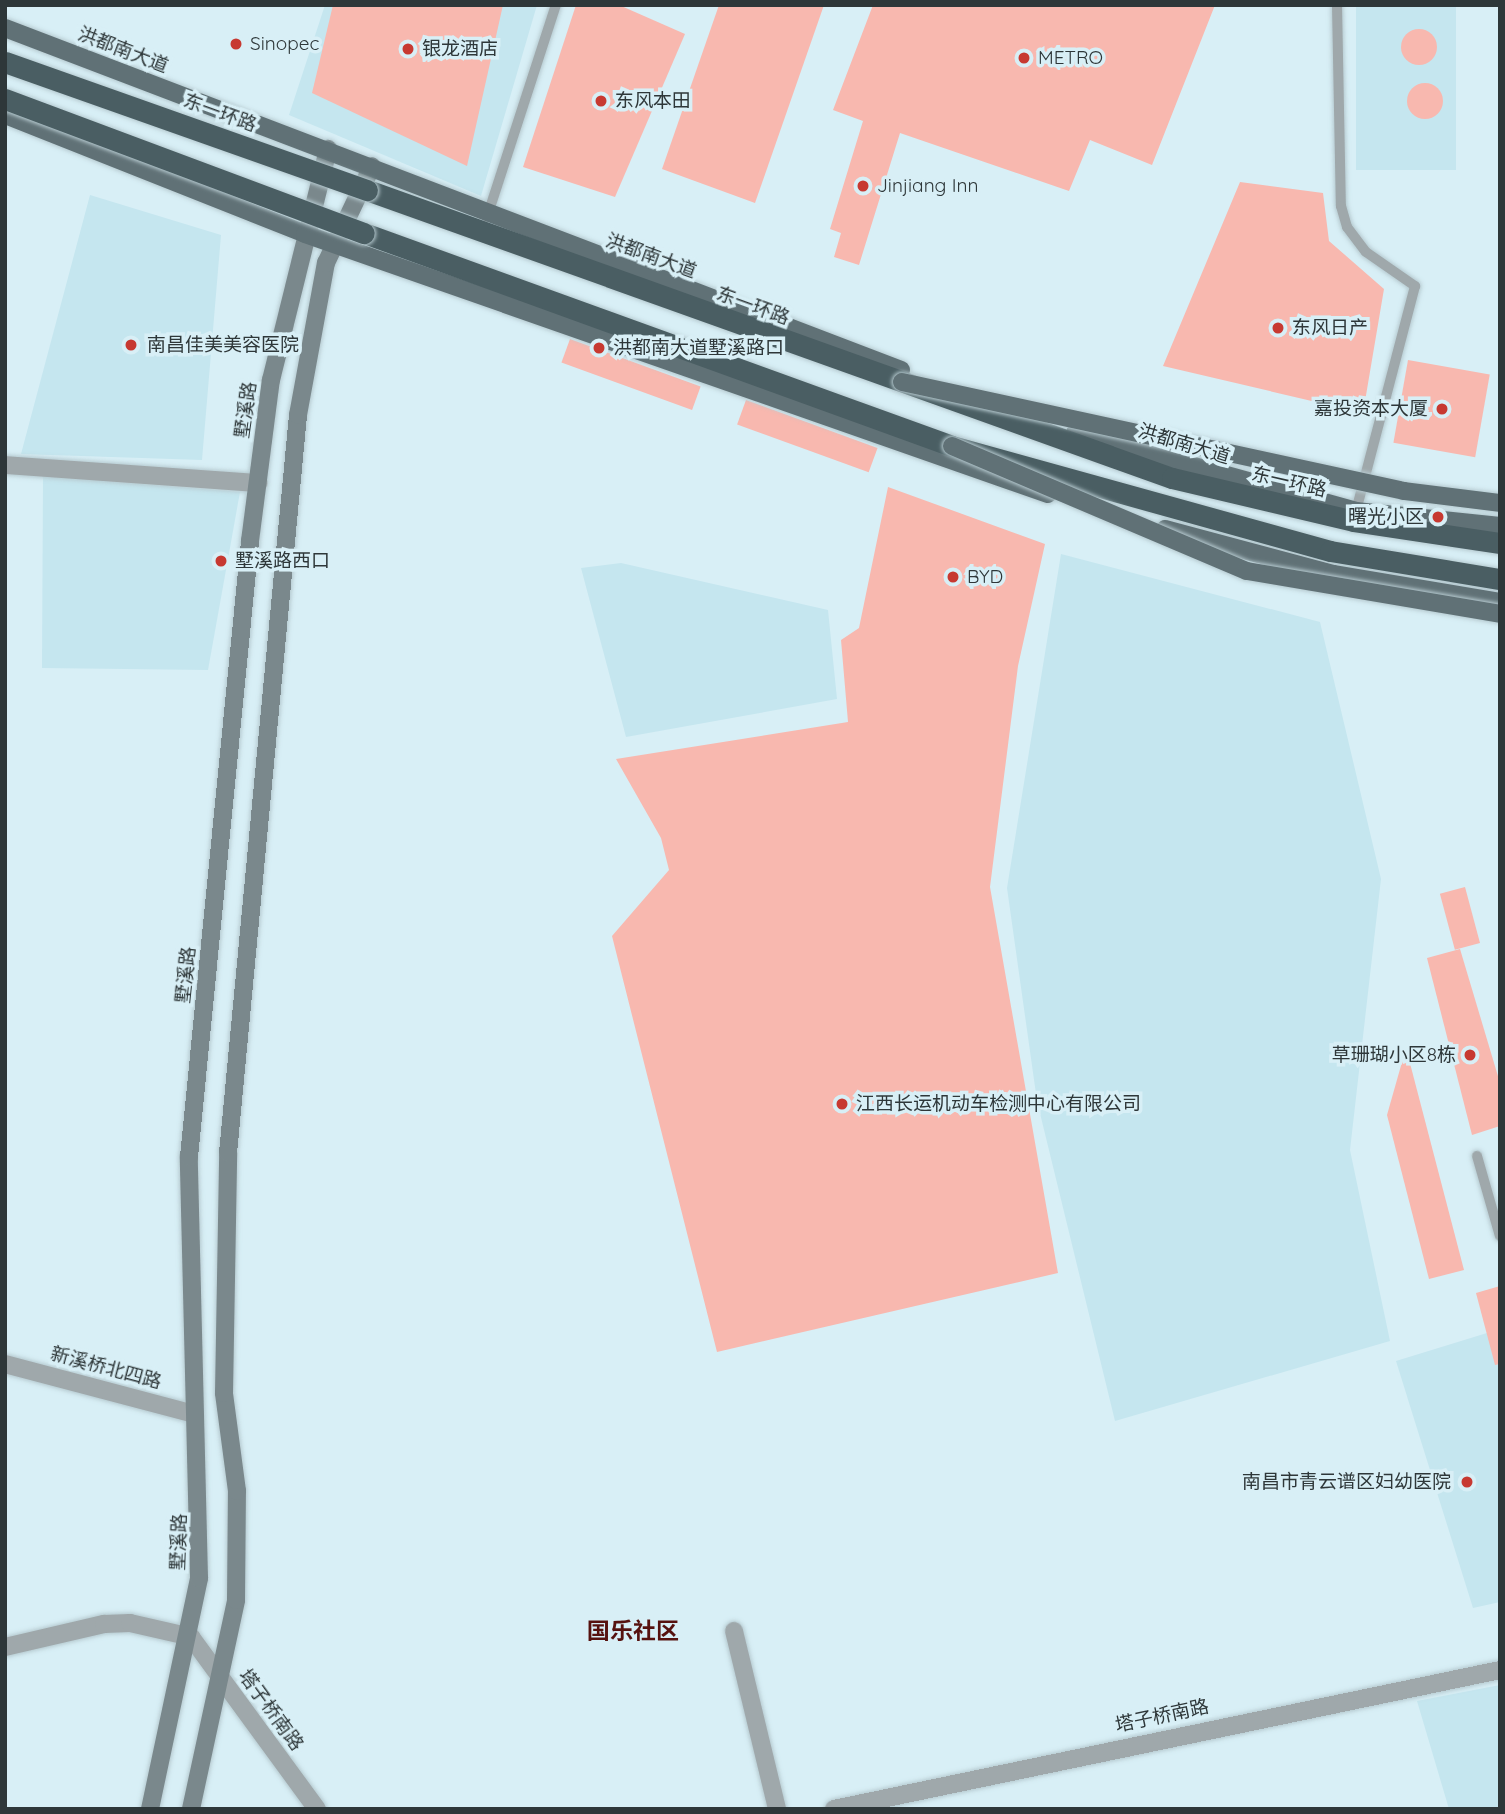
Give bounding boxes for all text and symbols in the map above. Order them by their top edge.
street label: 洪都南大道 [75,22,171,78]
place label: Sinopec [250,33,319,55]
marker: Sinopec [228,36,244,52]
place label: 银龙酒店 [422,38,498,60]
marker: 银龙酒店 [400,41,416,57]
place label: METRO [1038,47,1103,69]
marker: METRO [1016,50,1032,66]
street label: 东一环路 [180,89,260,137]
place label: 东风本田 [615,90,691,112]
marker: 东风本田 [593,93,609,109]
place label: Jinjiang Inn [877,175,978,197]
marker: Jinjiang Inn [855,178,871,194]
street label: 洪都南大道 [602,229,700,283]
street label: 东一环路 [713,282,793,330]
place label: 东风日产 [1292,317,1368,339]
marker: 东风日产 [1270,320,1286,336]
place label: 南昌佳美美容医院 [147,334,299,356]
marker: 南昌佳美美容医院 [121,335,141,355]
place label: 洪都南大道墅溪路口 [613,337,784,359]
marker: 洪都南大道墅溪路口 [591,340,607,356]
street label: 墅溪路 [231,380,261,440]
place label: 嘉投资本大厦 [1314,398,1428,420]
marker: 嘉投资本大厦 [1434,401,1450,417]
street label: 洪都南大道 [1135,419,1233,469]
street label: 东一环路 [1249,462,1329,502]
place label: 曙光小区 [1348,506,1424,528]
marker: 曙光小区 [1430,509,1446,525]
place label: 墅溪路西口 [235,550,330,572]
marker: 墅溪路西口 [213,553,229,569]
place label: BYD [967,566,1003,588]
marker: BYD [945,569,961,585]
street label: 墅溪路 [172,945,200,1005]
place label: 草珊瑚小区8栋 [1332,1044,1456,1066]
marker: 草珊瑚小区8栋 [1462,1047,1478,1063]
place label: 江西长运机动车检测中心有限公司 [856,1093,1141,1115]
marker: 江西长运机动车检测中心有限公司 [834,1096,850,1112]
street label: 新溪桥北四路 [48,1342,164,1394]
place label: 南昌市青云谱区妇幼医院 [1242,1471,1451,1493]
marker: 南昌市青云谱区妇幼医院 [1457,1472,1477,1492]
street label: 墅溪路 [167,1513,191,1571]
district label: 国乐社区 [587,1617,679,1645]
street label: 塔子桥南路 [234,1665,308,1755]
street label: 塔子桥南路 [1113,1695,1211,1737]

